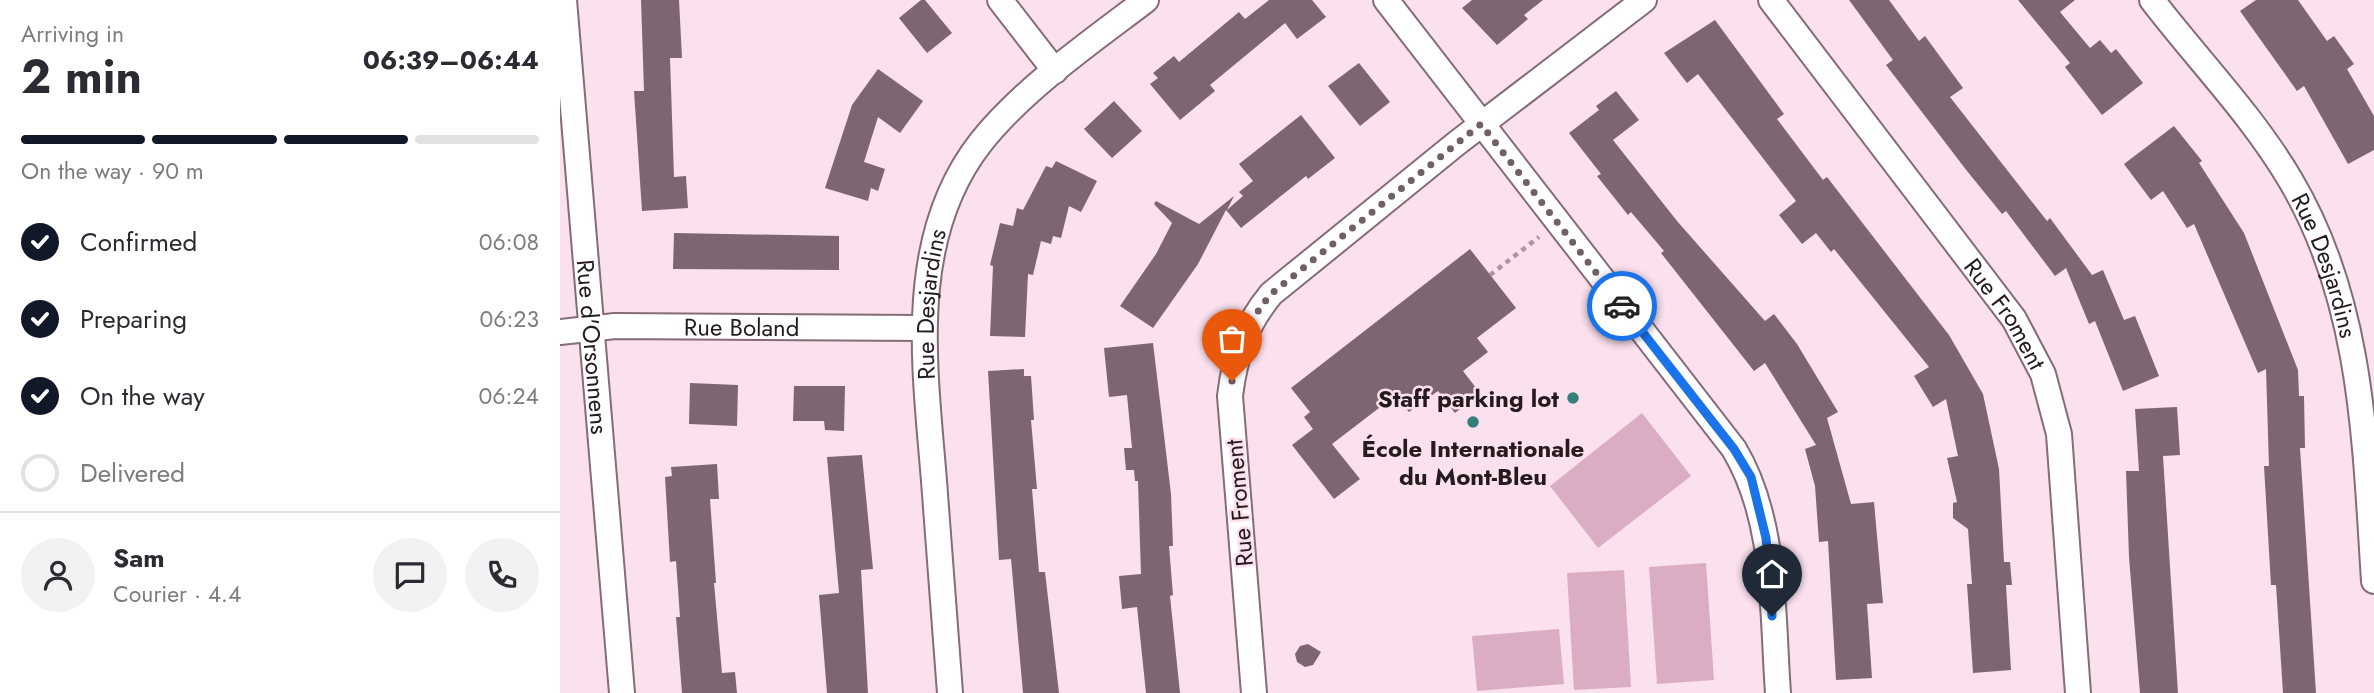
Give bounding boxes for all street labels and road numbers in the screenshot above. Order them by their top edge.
street label: Rue Desjardins [2283,186,2366,341]
street label: Rue Desjardins [907,225,955,381]
street label: Rue Froment [1956,250,2055,376]
street label: Rue d'Orsonnens [568,258,618,436]
street label: Rue Boland [684,309,800,345]
street label: Rue Froment [1216,438,1262,568]

